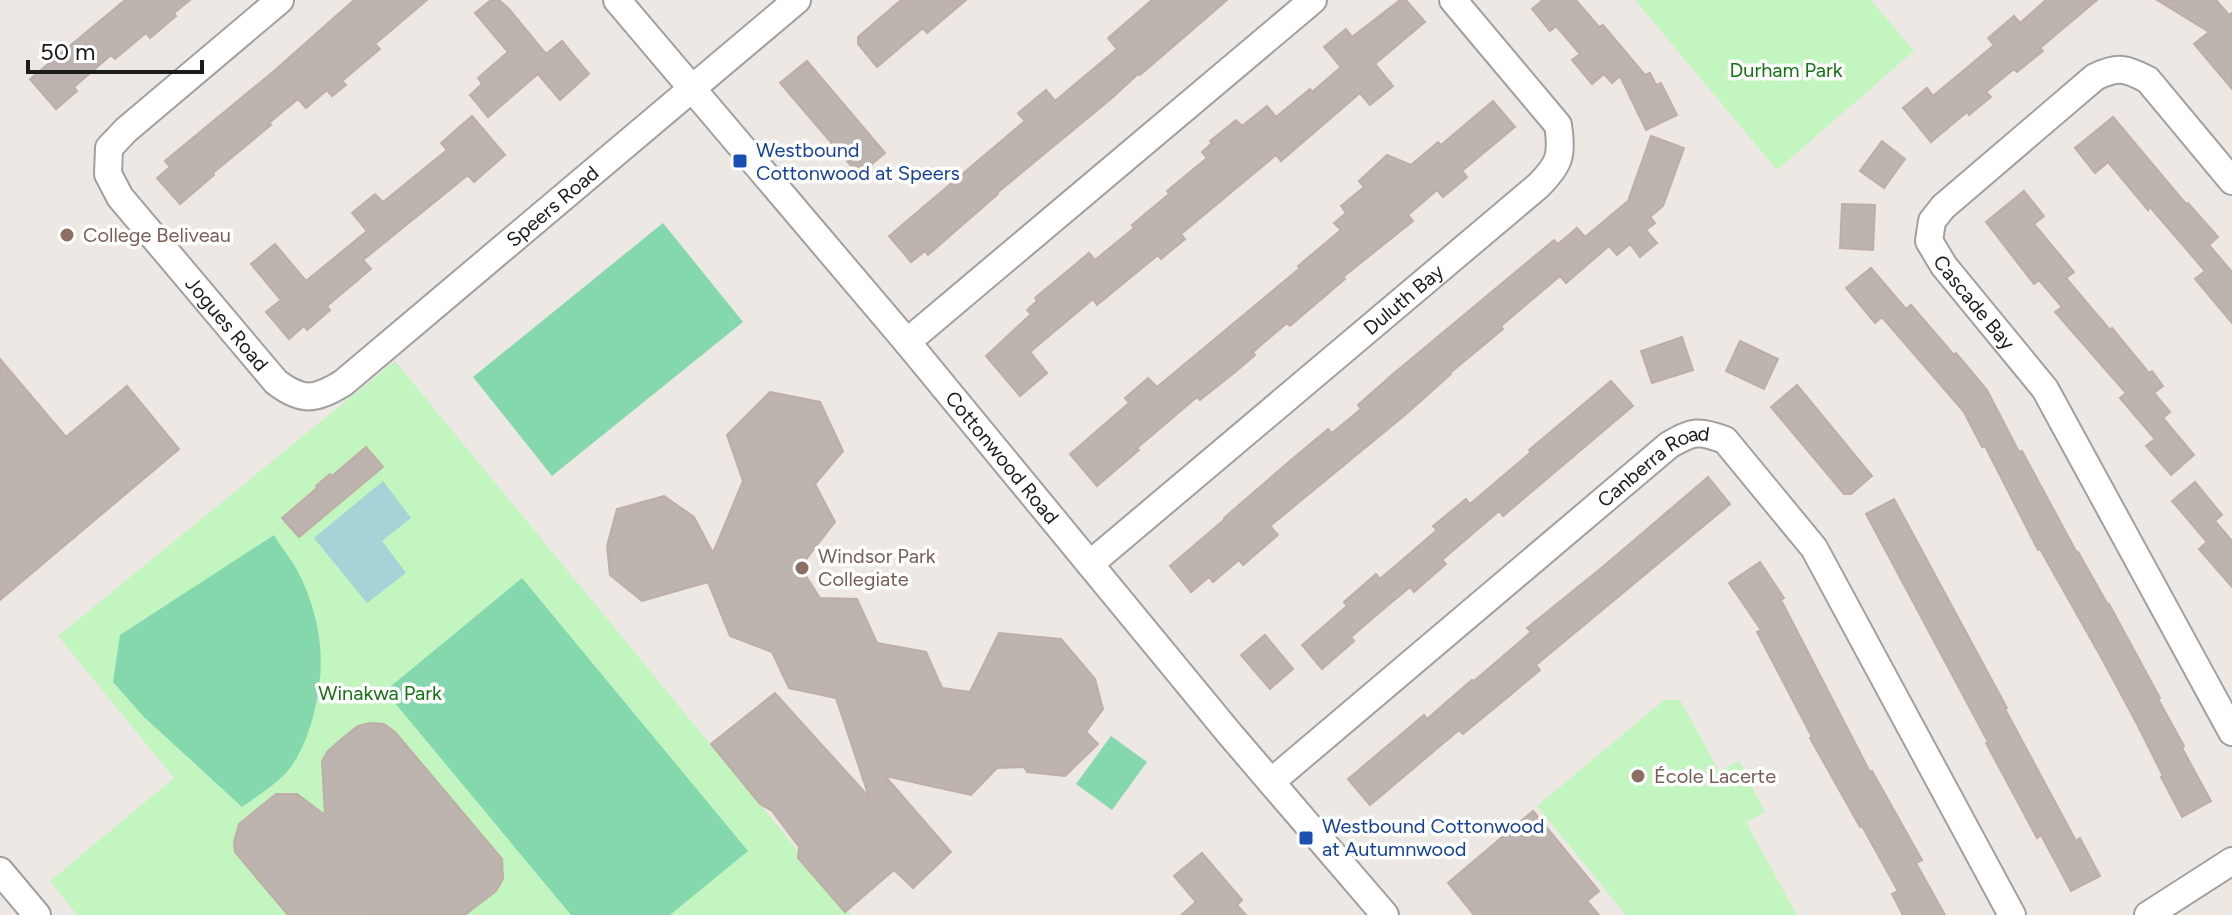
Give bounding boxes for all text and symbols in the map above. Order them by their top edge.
scale bar [28,24,202,74]
text: 50 m [40,37,96,66]
park label: Durham Park [1729,58,1843,82]
place label: Westbound Cottonwood at Speers [756,138,960,185]
marker: Westbound Cottonwood at Speers [731,152,749,170]
street label: Speers Road [502,161,603,252]
place label: College Beliveau [83,223,231,247]
marker: College Beliveau [58,226,76,244]
street label: Cascade Bay [1928,251,2020,355]
street label: Duluth Bay [1359,259,1449,340]
street label: Jogues Road [180,272,273,376]
street label: Cottonwood Road [940,386,1064,529]
street label: Canberra Road [1592,421,1711,512]
place label: Windsor Park Collegiate [818,544,936,591]
marker: Windsor Park Collegiate [793,559,811,577]
park label: Winakwa Park [318,681,442,705]
place label: École Lacerte [1654,764,1776,788]
marker: École Lacerte [1629,767,1647,785]
place label: Westbound Cottonwood at Autumnwood [1322,814,1545,861]
marker: Westbound Cottonwood at Autumnwood [1297,829,1315,847]

